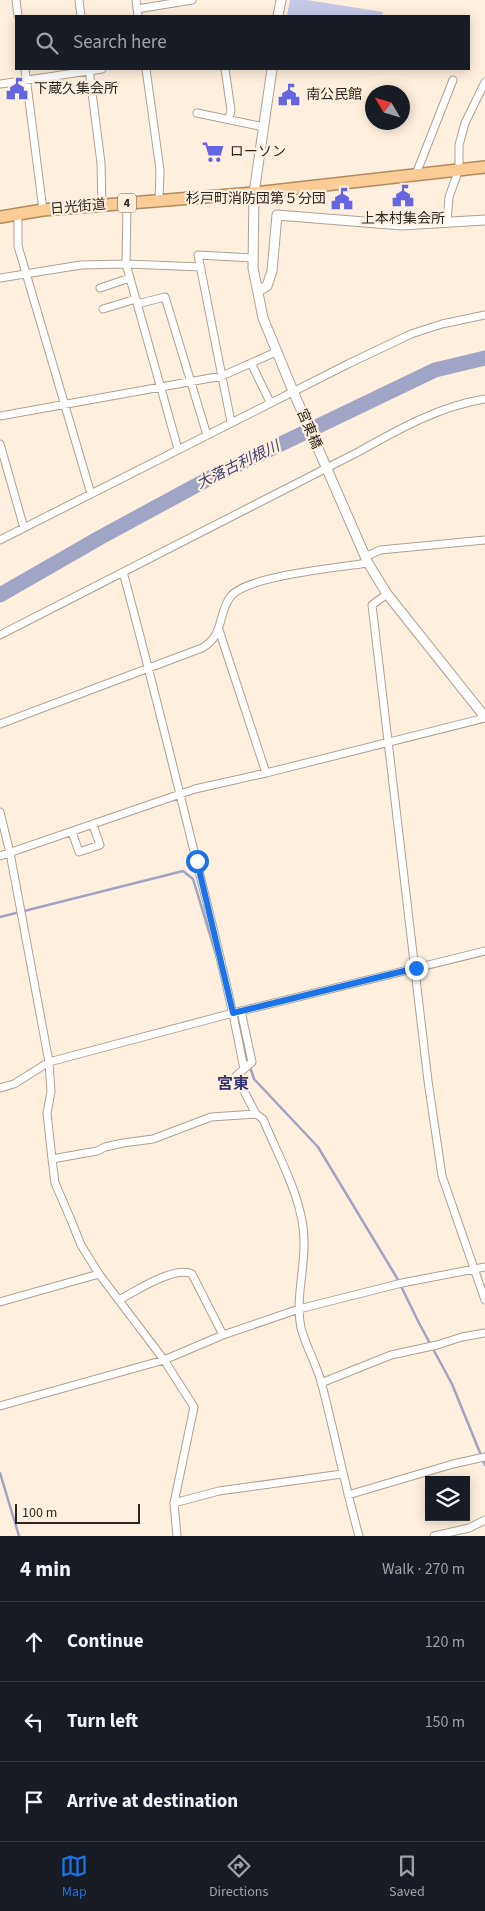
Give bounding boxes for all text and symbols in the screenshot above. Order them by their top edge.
search box [15,15,470,70]
icon: search [33,29,61,57]
text: Search here [73,29,167,56]
public building icon: 下蔵久集会所 [4,76,30,102]
place label: 下蔵久集会所 [34,79,118,99]
public building icon: 南公民館 [276,82,302,108]
place label: 南公民館 [306,85,362,105]
north arrow [365,85,410,130]
supermarket icon: ローソン [200,139,226,165]
place label: ローソン [230,142,286,162]
public building icon: 上本村集会所 [390,183,416,209]
public building icon: 杉戸町消防団第５分団 [329,186,355,212]
place label: 杉戸町消防団第５分団 [186,189,326,209]
road number: 4 [118,194,136,212]
street label: 日光街道 [49,195,107,219]
place label: 上本村集会所 [361,209,445,229]
street label: 宮東橋 [292,406,326,452]
water label: 大落古利根川 [193,435,285,494]
route start [186,850,209,873]
route end [405,957,428,980]
district label: 宮東 [217,1073,249,1095]
map controls [425,1476,470,1521]
button: layers [425,1476,470,1521]
scale bar [15,1501,140,1524]
text: 100 m [22,1503,57,1523]
text: 4 min [20,1554,71,1584]
text: Walk · 270 m [382,1558,465,1580]
icon: ahead [20,1628,48,1656]
text: Continue [67,1628,144,1655]
text: 120 m [425,1631,465,1653]
icon: left [20,1708,48,1736]
text: Turn left [67,1708,138,1735]
text: 150 m [425,1711,465,1733]
icon: arrive [20,1788,48,1816]
text: Arrive at destination [67,1788,238,1815]
tab: Map [60,1852,88,1902]
tab: Directions [209,1852,268,1902]
tab: Saved [389,1852,425,1902]

